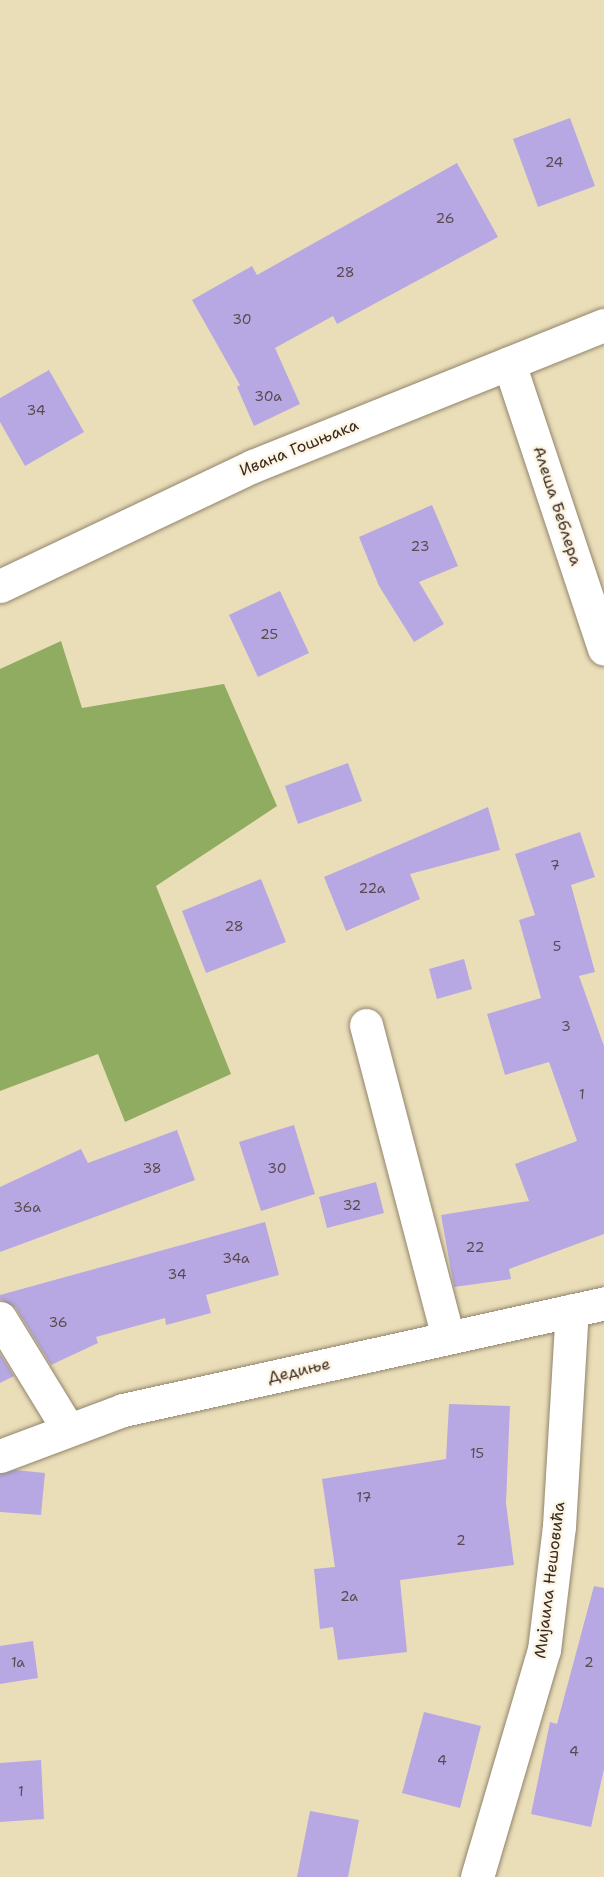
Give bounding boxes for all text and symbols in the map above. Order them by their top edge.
house number: 24 [545,154,563,170]
house number: 26 [436,210,454,226]
house number: 28 [335,264,355,280]
house number: 30 [232,311,252,327]
house number: 30a [254,388,282,404]
house number: 34 [26,402,46,418]
street label: Ивана Гошњака [237,415,361,481]
street label: Алеша Беблера [529,444,585,568]
house number: 23 [411,538,429,554]
house number: 25 [260,626,278,642]
house number: 7 [550,857,560,873]
house number: 22a [358,880,386,896]
house number: 28 [224,918,244,934]
house number: 5 [553,938,561,954]
house number: 3 [561,1018,571,1034]
house number: 1 [579,1086,585,1102]
house number: 38 [142,1160,162,1176]
house number: 30 [267,1160,287,1176]
house number: 32 [343,1197,361,1213]
house number: 36a [13,1199,41,1215]
house number: 22 [466,1239,484,1255]
house number: 34a [222,1250,250,1266]
house number: 34 [167,1266,187,1282]
house number: 36 [48,1314,68,1330]
street label: Дедиње [266,1355,332,1387]
house number: 15 [470,1445,484,1461]
house number: 17 [357,1489,371,1505]
street label: Мијаила Нешовића [531,1501,569,1659]
house number: 2 [456,1532,466,1548]
house number: 2a [340,1588,358,1604]
house number: 1a [11,1654,25,1670]
house number: 2 [584,1654,594,1670]
house number: 4 [569,1743,579,1759]
house number: 4 [437,1752,447,1768]
house number: 1 [18,1783,24,1799]

